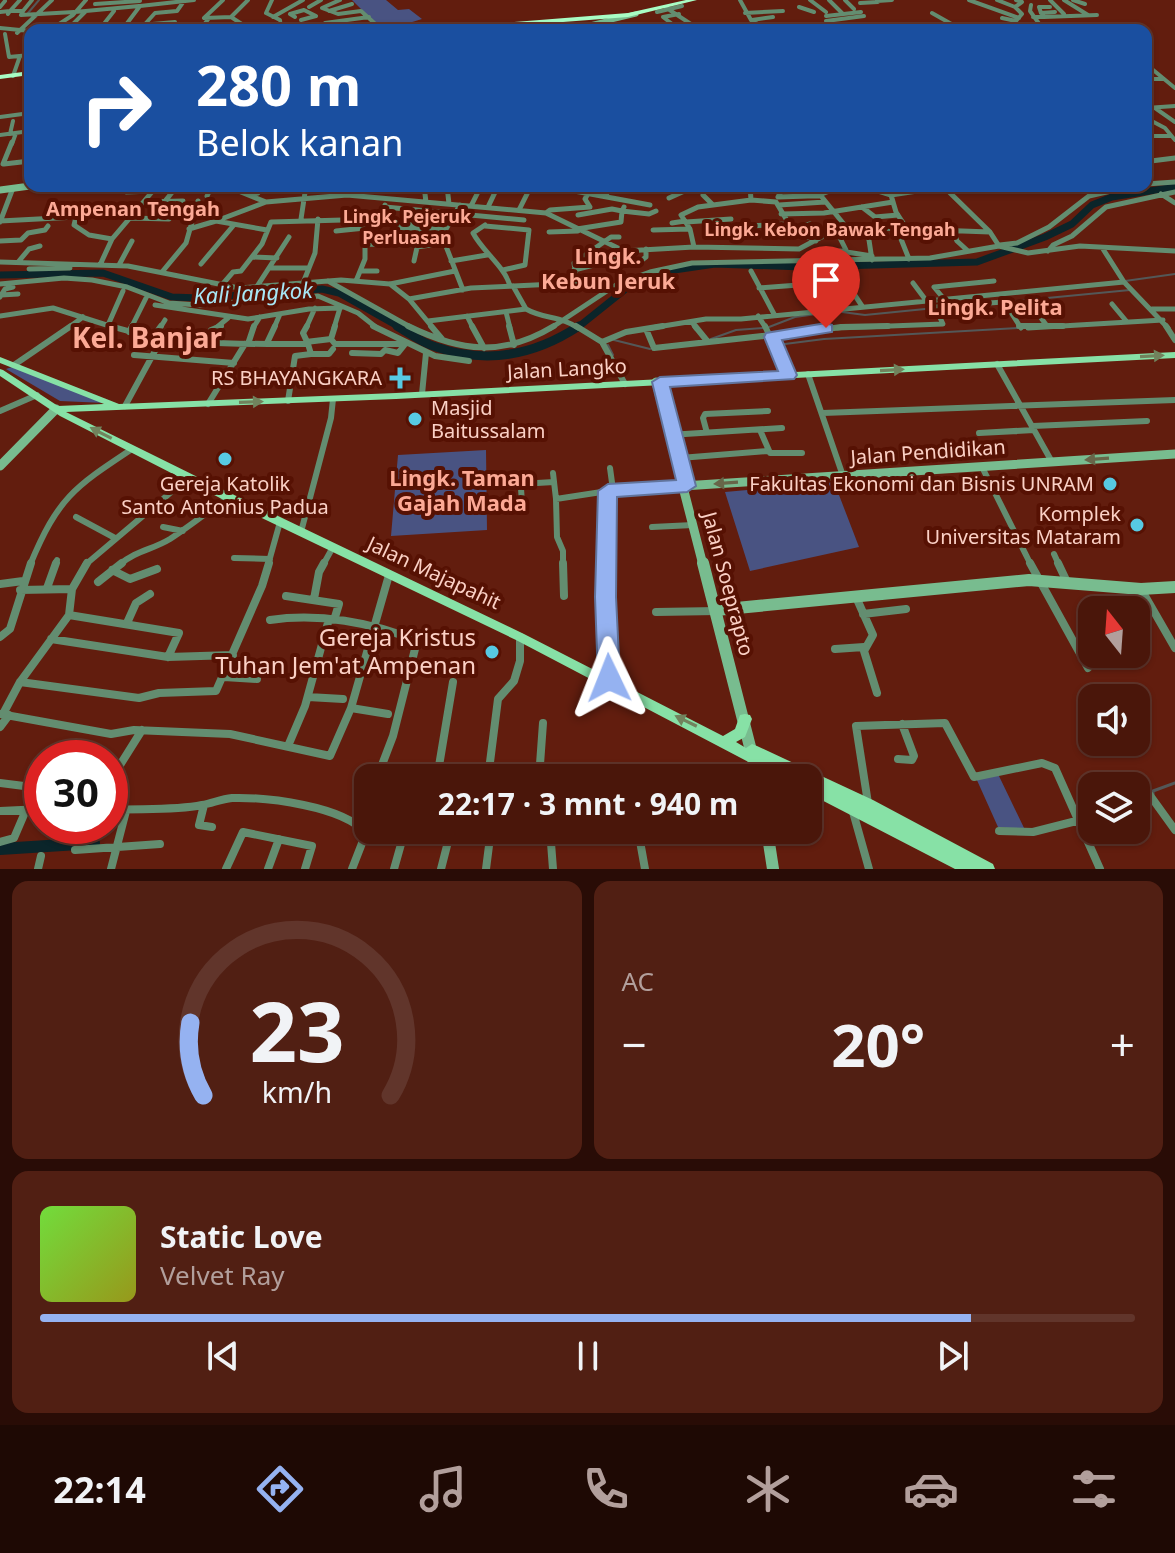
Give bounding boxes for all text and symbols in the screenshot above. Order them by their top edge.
text: 280 m [196,46,361,122]
icon: right [64,56,168,160]
text: Belok kanan [196,118,403,167]
district label: Ampenan Tengah [46,195,220,222]
district label: Lingk. Pejeruk Perluasan [343,204,472,249]
district label: Lingk. Kebon Bawak Tengah [704,217,956,241]
district label: Lingk. Kebun Jeruk [541,240,675,295]
pin [792,246,860,328]
icon: arrive [804,258,848,302]
water label: Kali Jangkok [192,274,315,310]
district label: Lingk. Pelita [927,291,1063,321]
district label: Kel. Banjar [72,318,222,356]
one-way arrow [1140,349,1165,362]
street label: Jalan Langko [504,352,627,385]
one-way arrow [880,363,905,376]
place label: RS BHAYANGKARA [211,364,382,391]
marker: RS BHAYANGKARA [389,367,411,389]
place label: Masjid Baitussalam [431,394,545,444]
one-way arrow [239,396,264,409]
marker: Masjid Baitussalam [406,410,424,428]
one-way arrow [89,426,112,439]
street label: Jalan Pendidikan [847,433,1006,471]
marker: Gereja Katolik Santo Antonius Padua [216,450,234,468]
one-way arrow [1084,453,1109,466]
district label: Lingk. Taman Gajah Mada [389,462,535,517]
place label: Gereja Katolik Santo Antonius Padua [121,470,329,520]
place label: Fakultas Ekonomi dan Bisnis UNRAM [749,470,1094,497]
marker: Fakultas Ekonomi dan Bisnis UNRAM [1101,475,1119,493]
one-way arrow [713,477,738,490]
place label: Komplek Universitas Mataram [926,500,1121,550]
street label: Jalan Soeprapto [696,507,761,659]
marker: Komplek Universitas Mataram [1128,516,1146,534]
street label: Jalan Majapahit [361,529,505,615]
north arrow [1078,596,1150,668]
map controls [1078,596,1150,844]
place label: Gereja Kristus Tuhan Jem'at Ampenan [215,620,476,681]
position arrow [567,636,651,720]
marker: Gereja Kristus Tuhan Jem'at Ampenan [483,643,501,661]
button: sound [1078,684,1150,756]
one-way arrow [674,714,697,728]
speed limit sign: 30 [24,740,128,844]
button: layers [1078,772,1150,844]
text: 22:17 · 3 mnt · 940 m [438,783,738,824]
text: AC [622,963,654,999]
text: 23 [249,973,344,1086]
text: 20° [831,1003,925,1085]
text: − [622,1014,647,1074]
text: + [1110,1014,1135,1074]
text: km/h [262,1072,332,1111]
text: Static Love [160,1216,323,1257]
text: Velvet Ray [160,1257,285,1293]
icon: previous [201,1334,245,1378]
icon: pause [566,1334,610,1378]
icon: next [931,1334,975,1378]
icon: directions [252,1461,308,1517]
icon: music [415,1461,471,1517]
icon: phone [578,1461,634,1517]
icon: climate [740,1461,796,1517]
icon: car [903,1461,959,1517]
icon: filters [1066,1461,1122,1517]
text: 22:14 [53,1465,146,1514]

